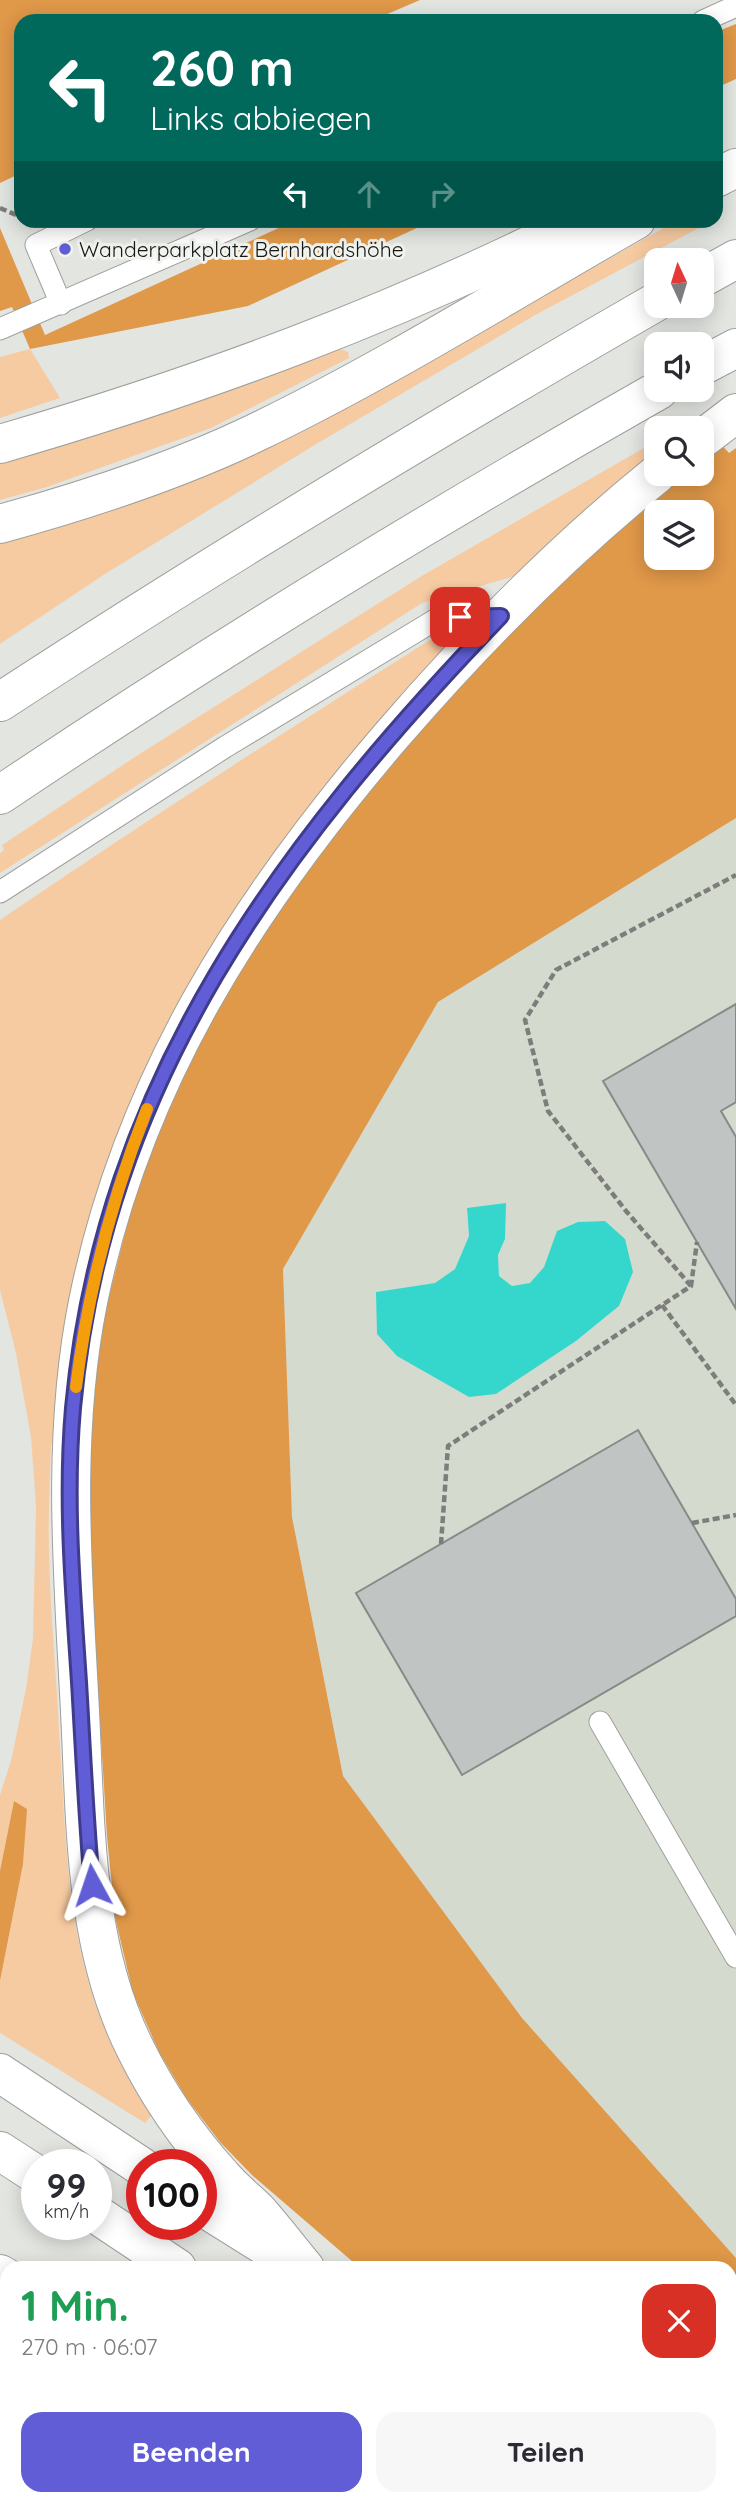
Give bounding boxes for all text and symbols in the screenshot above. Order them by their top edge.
text: 260 m [150,37,294,98]
icon: left [35,42,126,133]
text: Links abbiegen [150,98,372,138]
icon: left [277,175,315,213]
icon: ahead [350,175,388,213]
icon: right [423,175,461,213]
place label: Wanderparkplatz Bernhardshöhe [79,236,404,262]
marker: Wanderparkplatz Bernhardshöhe [57,241,73,257]
north arrow [644,248,714,318]
map controls [644,248,714,570]
button: sound [644,332,714,402]
button: search [644,416,714,486]
button: layers [644,500,714,570]
pin [430,587,490,647]
icon: arrive [441,598,479,636]
position arrow [55,1848,129,1922]
speed limit sign: 100 [126,2149,217,2240]
text: 99 [47,2163,86,2207]
text: km/h [44,2200,89,2223]
text: 1 Min. [21,2279,129,2332]
button: close [642,2284,716,2358]
text: 270 m · 06:07 [21,2332,158,2361]
button: Beenden [21,2412,362,2492]
button: Teilen [376,2412,716,2492]

